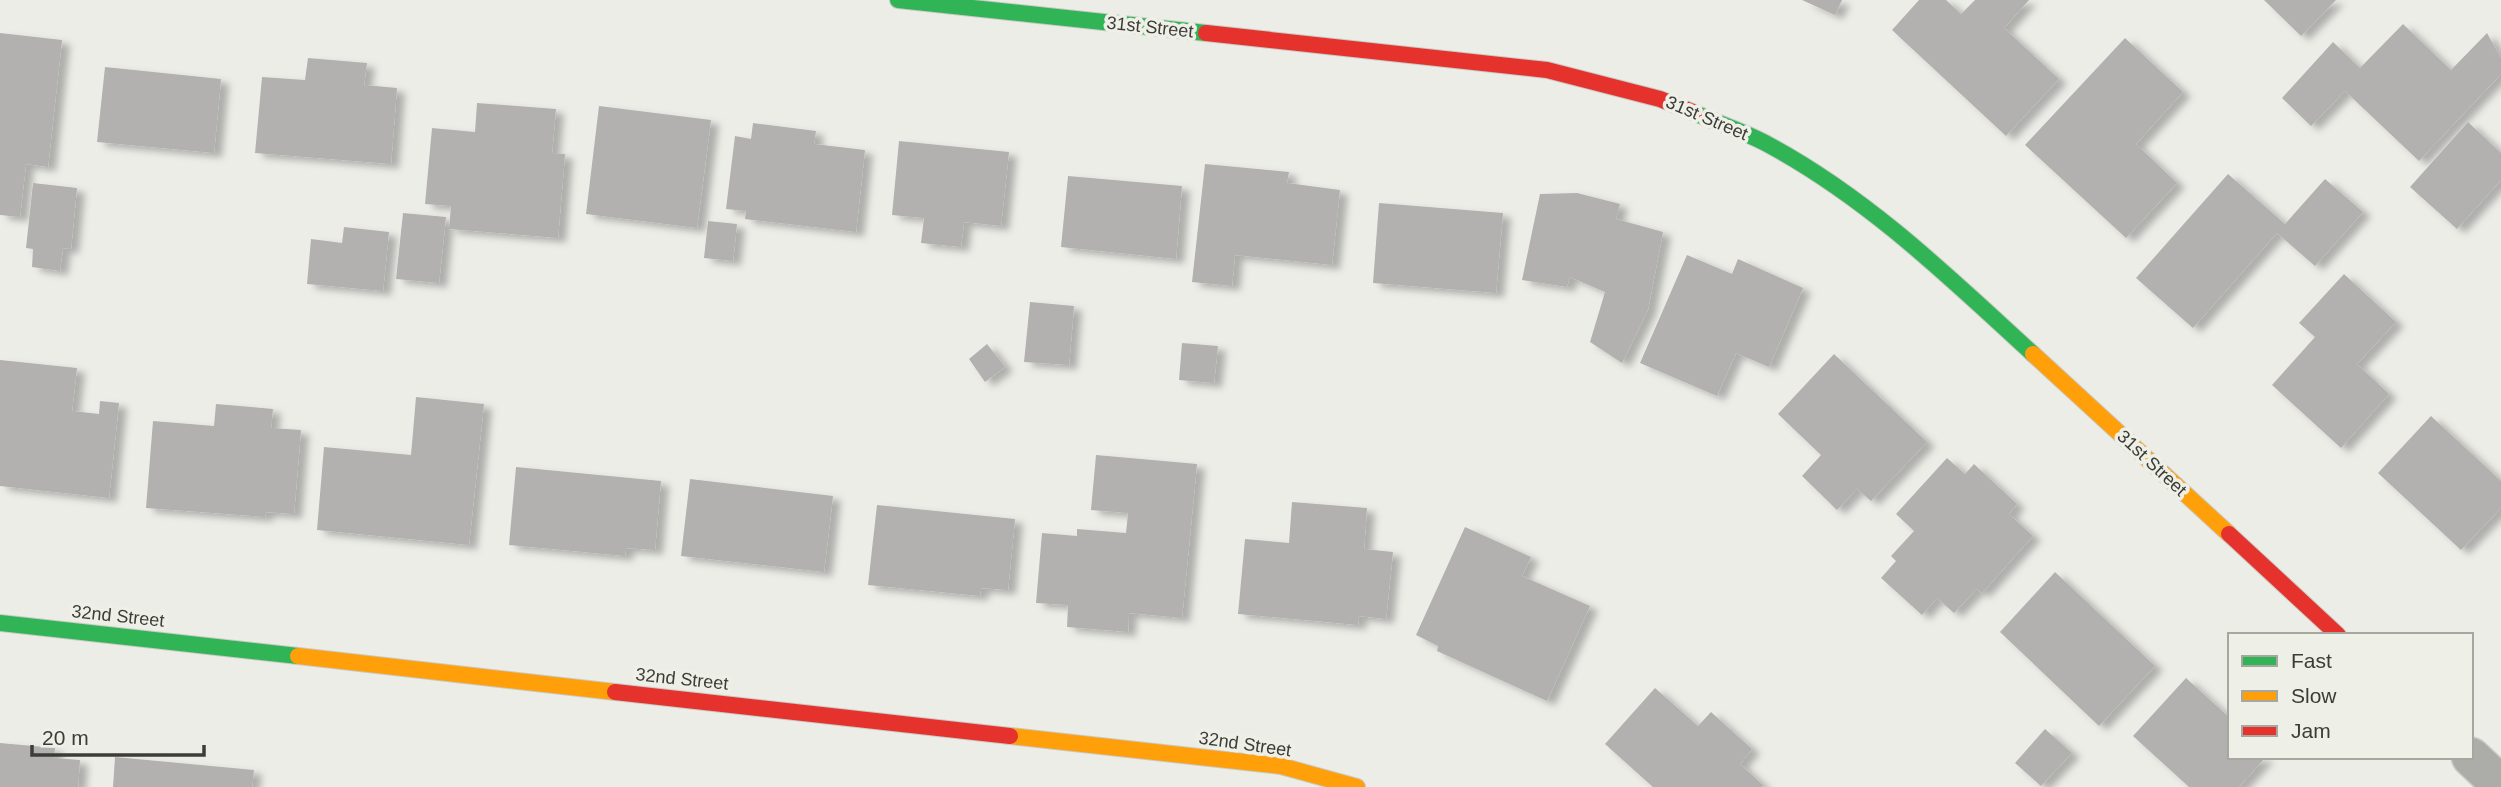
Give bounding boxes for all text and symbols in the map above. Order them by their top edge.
street label: 31st Street [1106,13,1194,41]
street label: 31st Street [1663,92,1751,144]
street label: 31st Street [2113,426,2191,500]
street label: 32nd Street [71,601,165,631]
legend [2228,633,2473,759]
text: Fast [2291,649,2332,672]
street label: 32nd Street [635,664,729,694]
text: Slow [2291,684,2337,707]
scale bar [32,714,203,758]
text: Jam [2291,719,2331,742]
text: 20 m [42,726,89,749]
street label: 32nd Street [1198,728,1292,760]

